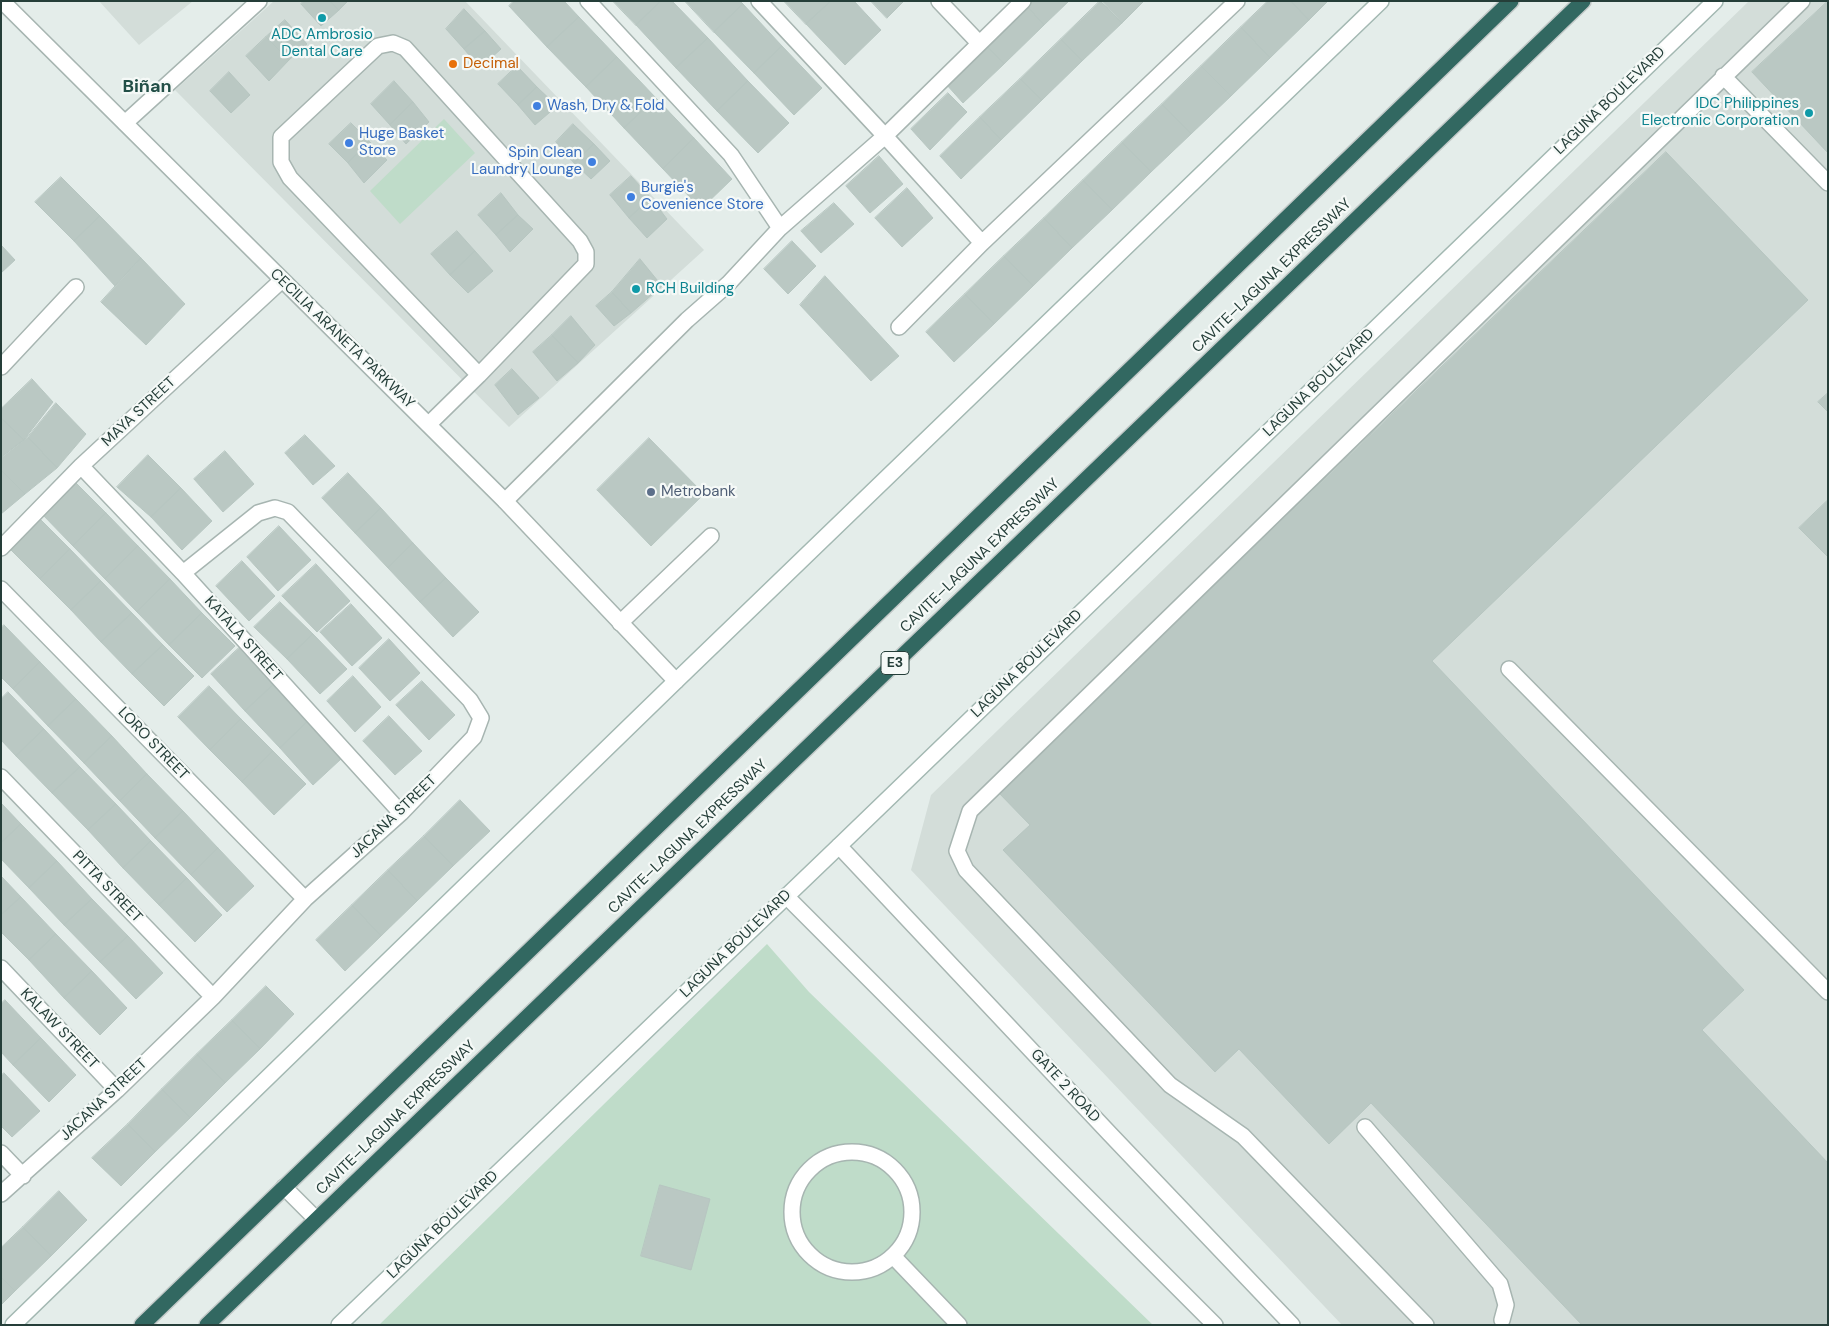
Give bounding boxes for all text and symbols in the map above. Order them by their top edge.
marker: ADC Ambrosio Dental Care [316,12,328,24]
place label: ADC Ambrosio Dental Care [271,26,373,61]
street label: LAGUNA BOULEVARD [1551,43,1669,159]
place label: Decimal [463,55,519,73]
marker: Decimal [447,58,459,70]
district label: Biñan [122,76,172,98]
place label: IDC Philippines Electronic Corporation [1642,95,1799,130]
place label: Wash, Dry & Fold [547,97,664,115]
marker: Wash, Dry & Fold [531,100,543,112]
marker: IDC Philippines Electronic Corporation [1803,107,1815,119]
place label: Huge Basket Store [359,125,444,160]
marker: Huge Basket Store [343,137,355,149]
place label: Spin Clean Laundry Lounge [471,144,582,179]
marker: Spin Clean Laundry Lounge [586,156,598,168]
place label: Burgie's Covenience Store [641,179,764,214]
marker: Burgie's Covenience Store [625,191,637,203]
street label: CAVITE–LAGUNA EXPRESSWAY [1189,195,1355,357]
street label: CECILIA ARANETA PARKWAY [266,265,418,413]
place label: RCH Building [646,280,734,298]
marker: RCH Building [630,283,642,295]
street label: LAGUNA BOULEVARD [1260,325,1378,441]
street label: MAYA STREET [98,373,180,451]
street label: CAVITE–LAGUNA EXPRESSWAY [897,475,1063,637]
place label: Metrobank [661,483,736,501]
marker: Metrobank [645,486,657,498]
street label: KATALA STREET [200,593,286,685]
street label: LAGUNA BOULEVARD [968,606,1086,722]
road number: E3 [881,651,909,674]
street label: LORO STREET [114,704,192,784]
street label: CAVITE–LAGUNA EXPRESSWAY [605,756,771,918]
street label: JACANA STREET [347,772,441,862]
street label: PITTA STREET [68,847,146,927]
street label: LAGUNA BOULEVARD [677,886,795,1002]
street label: KALAW STREET [16,985,102,1073]
street label: CAVITE–LAGUNA EXPRESSWAY [313,1037,479,1199]
street label: GATE 2 ROAD [1026,1046,1104,1126]
street label: JACANA STREET [57,1055,151,1145]
street label: LAGUNA BOULEVARD [384,1167,502,1283]

